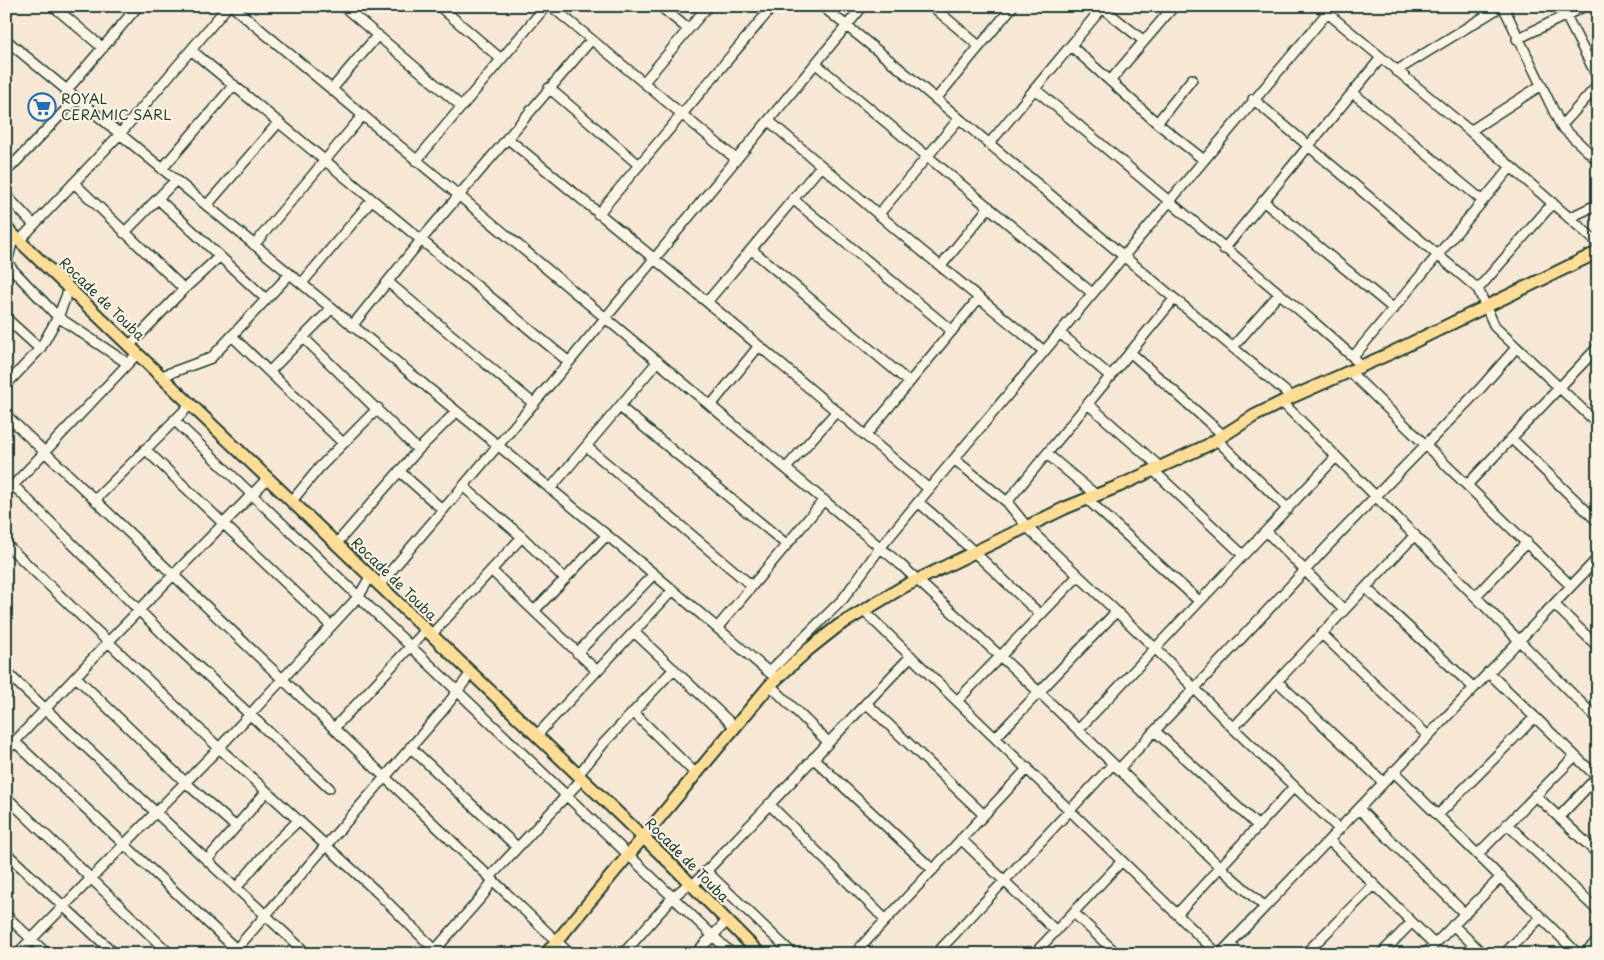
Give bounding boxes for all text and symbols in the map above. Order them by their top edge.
place label: ROYAL CERAMIC SARL [61,88,171,125]
supermarket icon: ROYAL CERAMIC SARL [27,92,57,122]
street label: Rocade de Touba [55,252,150,345]
street label: Rocade de Touba [347,532,442,625]
street label: Rocade de Touba [640,813,735,907]

